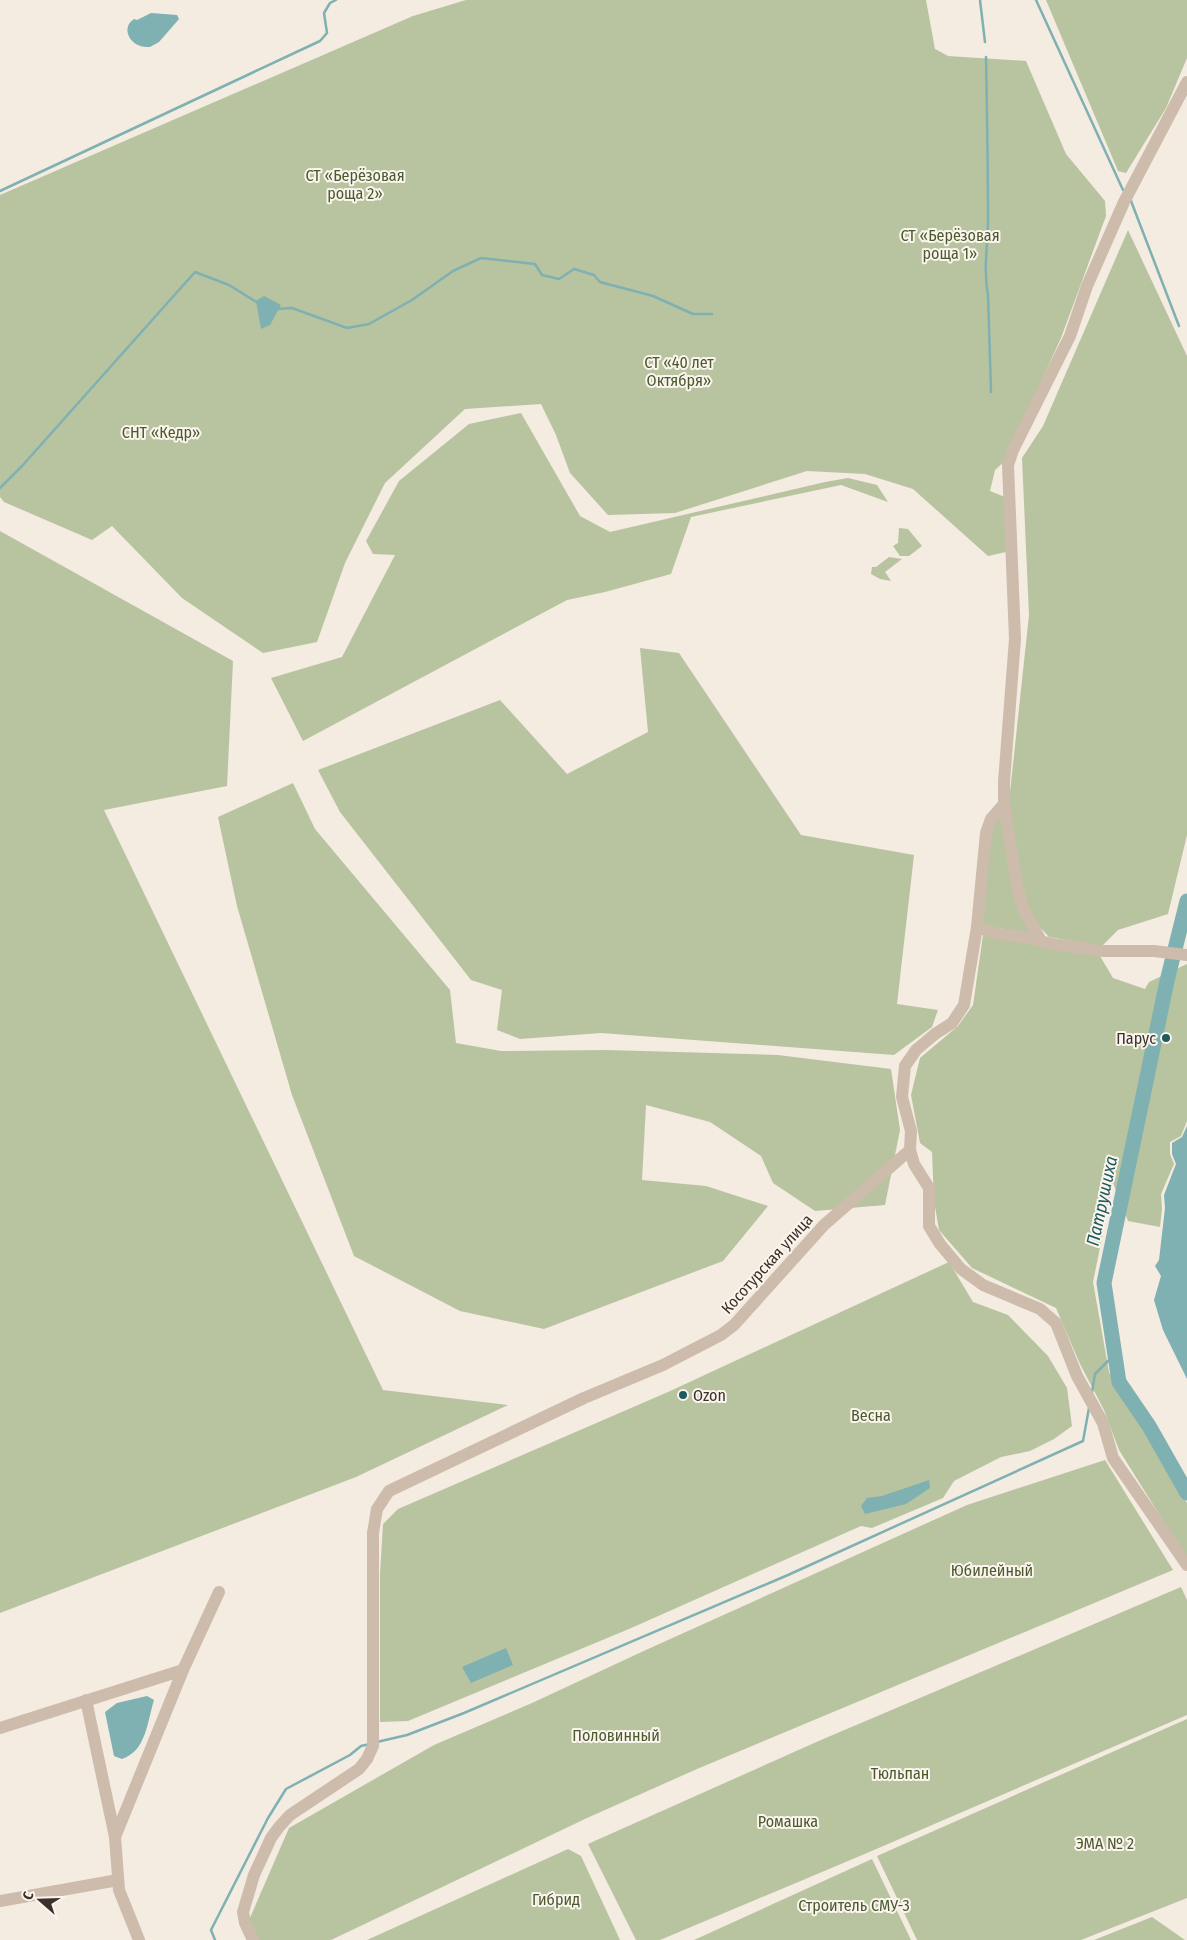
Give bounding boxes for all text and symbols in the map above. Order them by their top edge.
park label: СТ «Берёзовая роща 2» [305,166,405,203]
park label: СТ «Берёзовая роща 1» [900,226,1000,263]
park label: СТ «40 лет Октября» [644,353,714,390]
park label: СНТ «Кедр» [122,423,200,442]
place label: Парус [1116,1029,1156,1048]
marker: Парус [1160,1032,1172,1044]
water label: Патрушиха [1082,1154,1122,1248]
street label: Косотурская улица [717,1210,817,1318]
place label: Ozon [693,1386,726,1405]
marker: Ozon [677,1389,689,1401]
park label: Весна [851,1406,891,1425]
park label: Юбилейный [951,1561,1033,1580]
park label: Половинный [572,1726,660,1745]
park label: Тюльпан [871,1764,929,1783]
park label: Ромашка [758,1812,818,1831]
park label: ЭМА № 2 [1076,1834,1134,1853]
north arrow [15,1875,65,1925]
text: С [19,1889,38,1902]
park label: Гибрид [532,1890,580,1909]
park label: Строитель СМУ-3 [798,1896,910,1915]

